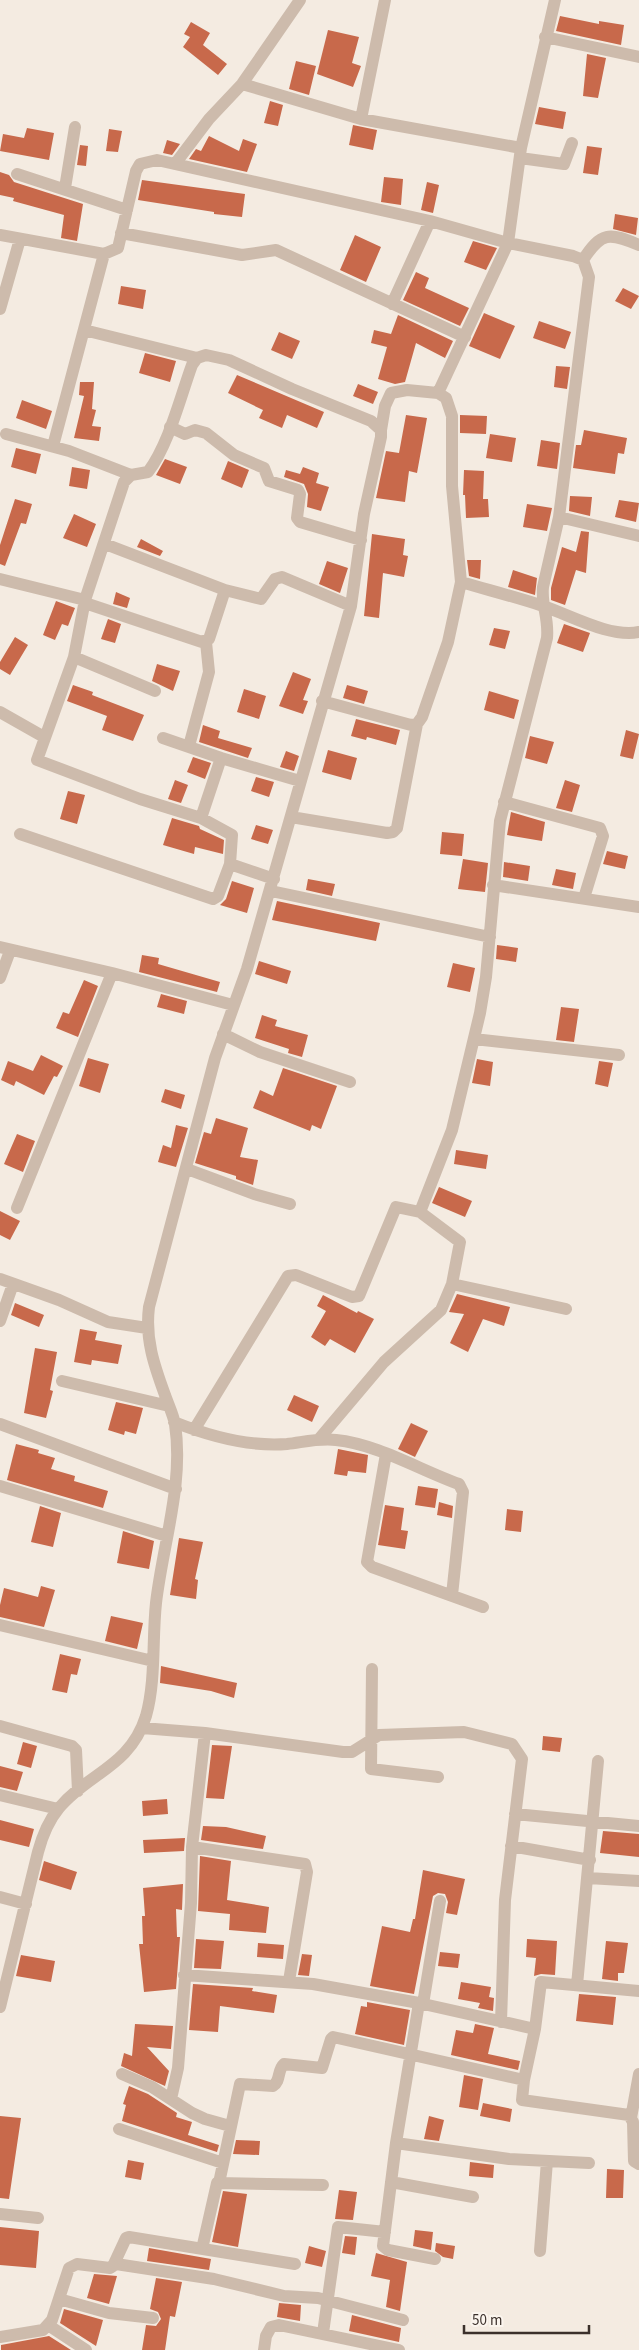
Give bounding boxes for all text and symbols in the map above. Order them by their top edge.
scale bar [464,2302,589,2334]
text: 50 m [472,2310,502,2331]

